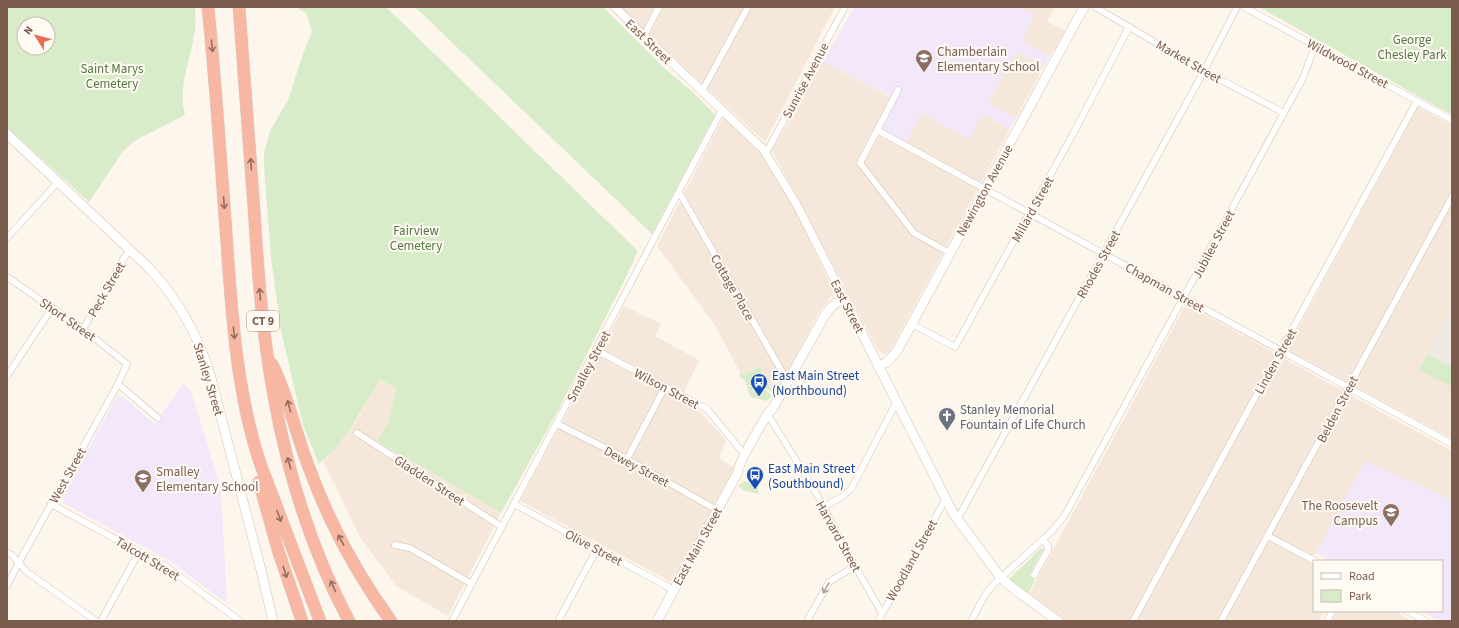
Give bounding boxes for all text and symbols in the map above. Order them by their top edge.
street label: East Street [621,15,676,69]
north arrow [16,16,56,56]
text: N [20,23,37,38]
park label: George Chesley Park [1377,31,1447,64]
street label: Wildwood Street [1304,35,1392,93]
street label: Market Street [1153,36,1225,88]
one-way arrow [208,39,215,52]
street label: Sunrise Avenue [778,39,833,122]
place label: Chamberlain Elementary School [937,43,1039,76]
school or university icon: Chamberlain Elementary School [914,48,934,73]
park label: Saint Marys Cemetery [80,60,144,93]
street label: Newington Avenue [952,141,1018,240]
one-way arrow [247,158,254,171]
street label: Millard Street [1007,173,1059,246]
one-way arrow [220,196,227,209]
street label: Jubilee Street [1188,207,1240,282]
park label: Fairview Cemetery [390,222,442,255]
street label: Rhodes Street [1073,226,1125,302]
street label: Cottage Place [706,251,758,324]
street label: Peck Street [84,258,130,320]
street label: Chapman Street [1122,259,1208,317]
street label: East Street [826,276,869,337]
one-way arrow [257,288,264,301]
street label: Short Street [36,294,100,346]
road number: CT 9 [247,311,279,331]
street label: Linden Street [1250,325,1302,398]
one-way arrow [230,326,238,339]
street label: Smalley Street [562,327,616,405]
street label: Stanley Street [188,341,228,419]
street label: Wilson Street [631,364,703,414]
place label: East Main Street (Northbound) [772,367,860,400]
bus stop icon: East Main Street (Northbound) [749,372,769,397]
street label: Belden Street [1313,372,1363,446]
one-way arrow [284,400,292,413]
place label: Stanley Memorial Fountain of Life Church [960,401,1086,434]
church icon: Stanley Memorial Fountain of Life Church [937,406,957,431]
street label: Dewey Street [601,442,673,492]
street label: West Street [45,444,91,507]
street label: Gladden Street [391,451,469,511]
one-way arrow [285,457,292,470]
place label: East Main Street (Southbound) [768,460,856,493]
place label: Smalley Elementary School [156,463,258,496]
bus stop icon: East Main Street (Southbound) [745,465,765,490]
school or university icon: Smalley Elementary School [133,468,153,493]
place label: The Roosevelt Campus [1301,497,1379,530]
street label: Harvard Street [811,498,865,576]
school or university icon: The Roosevelt Campus [1381,502,1401,527]
street label: East Main Street [669,504,727,589]
one-way arrow [275,510,283,522]
street label: Woodland Street [882,516,942,605]
street label: Olive Street [562,525,626,571]
street label: Talcott Street [112,533,184,585]
one-way arrow [337,534,345,546]
legend [1313,560,1443,612]
one-way arrow [282,566,289,579]
text: Road [1349,568,1375,585]
one-way arrow [329,580,336,592]
one-way arrow [821,582,829,594]
text: Park [1349,588,1371,605]

